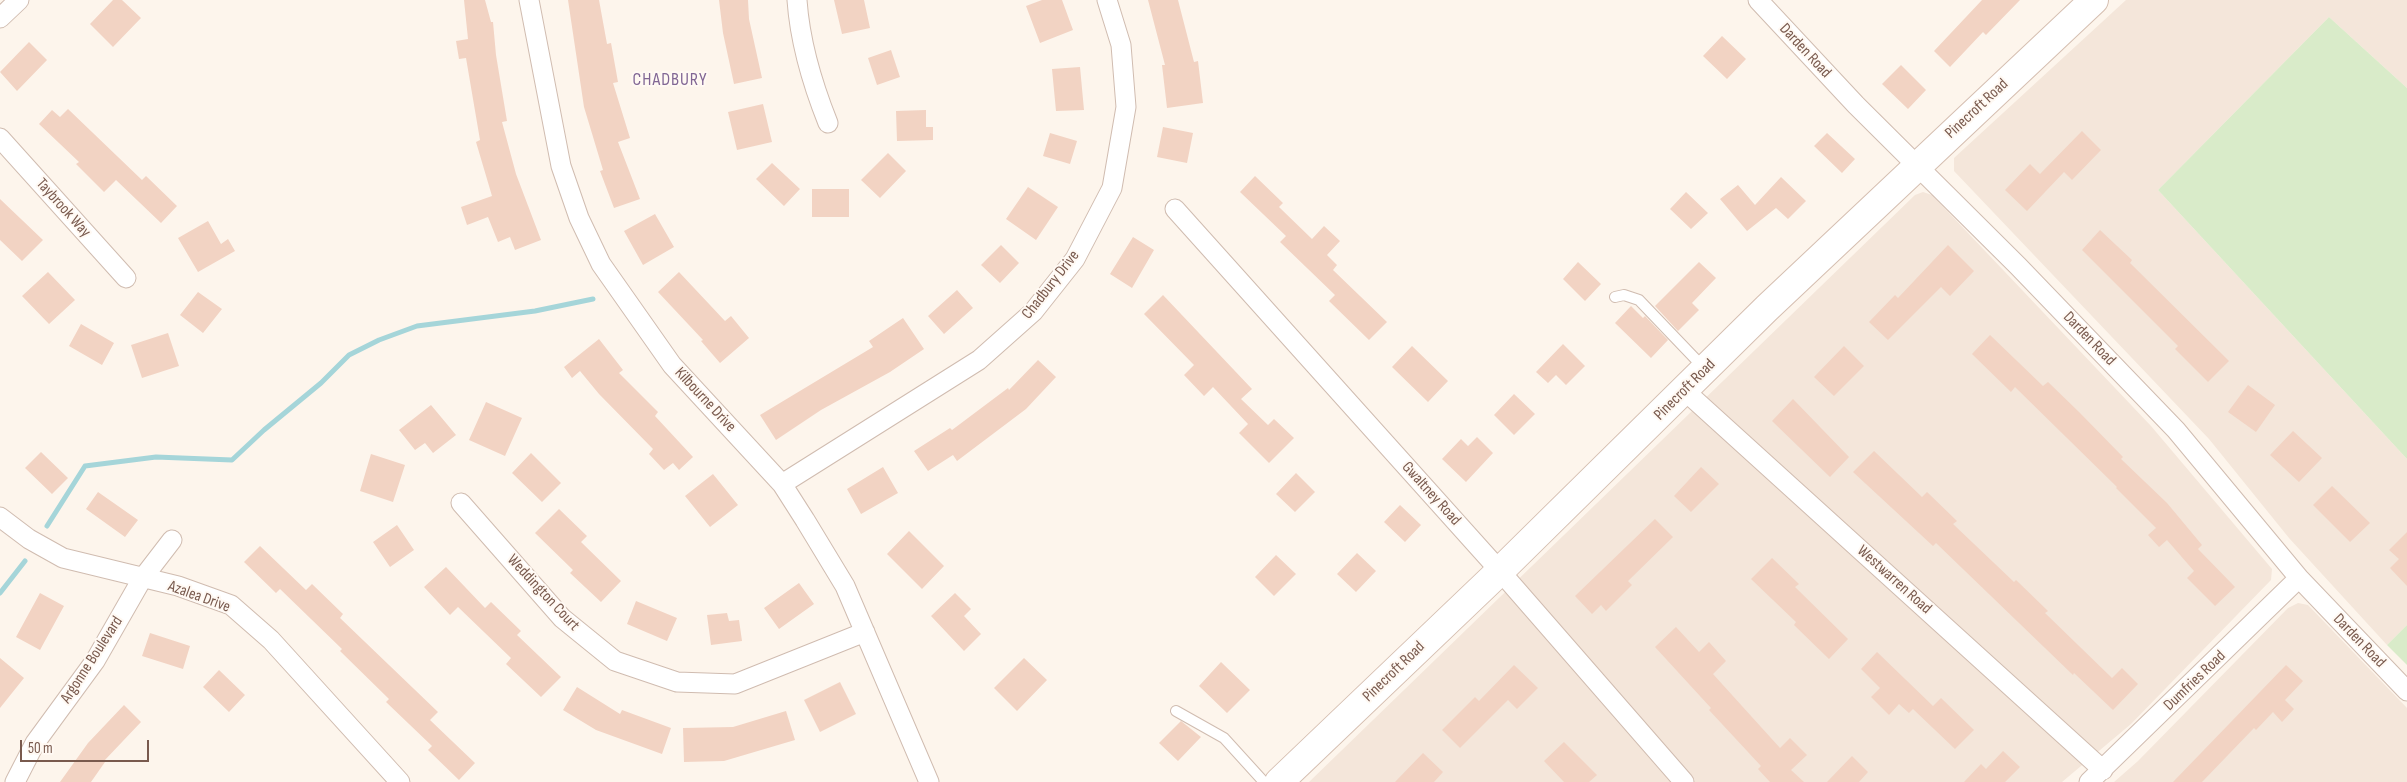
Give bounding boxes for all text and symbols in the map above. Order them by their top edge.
street label: Darden Road [1775,20,1835,82]
district label: CHADBURY [632,69,708,91]
street label: Pinecroft Road [1942,75,2012,143]
street label: Taybrook Way [32,175,94,241]
street label: Chadbury Drive [1018,247,1084,323]
street label: Darden Road [2059,308,2119,370]
street label: Pinecroft Road [1650,355,1720,425]
street label: Kilbourne Drive [670,364,740,436]
street label: Gwaltney Road [1397,458,1465,530]
street label: Westwarren Road [1853,542,1935,618]
street label: Weddington Court [503,551,583,635]
street label: Azalea Drive [165,577,233,617]
street label: Darden Road [2329,610,2389,672]
street label: Argonne Boulevard [57,613,127,707]
street label: Pinecroft Road [1359,638,1429,706]
street label: Dumfries Road [2160,647,2230,715]
scale bar [22,730,151,762]
text: 50 m [28,739,53,758]

